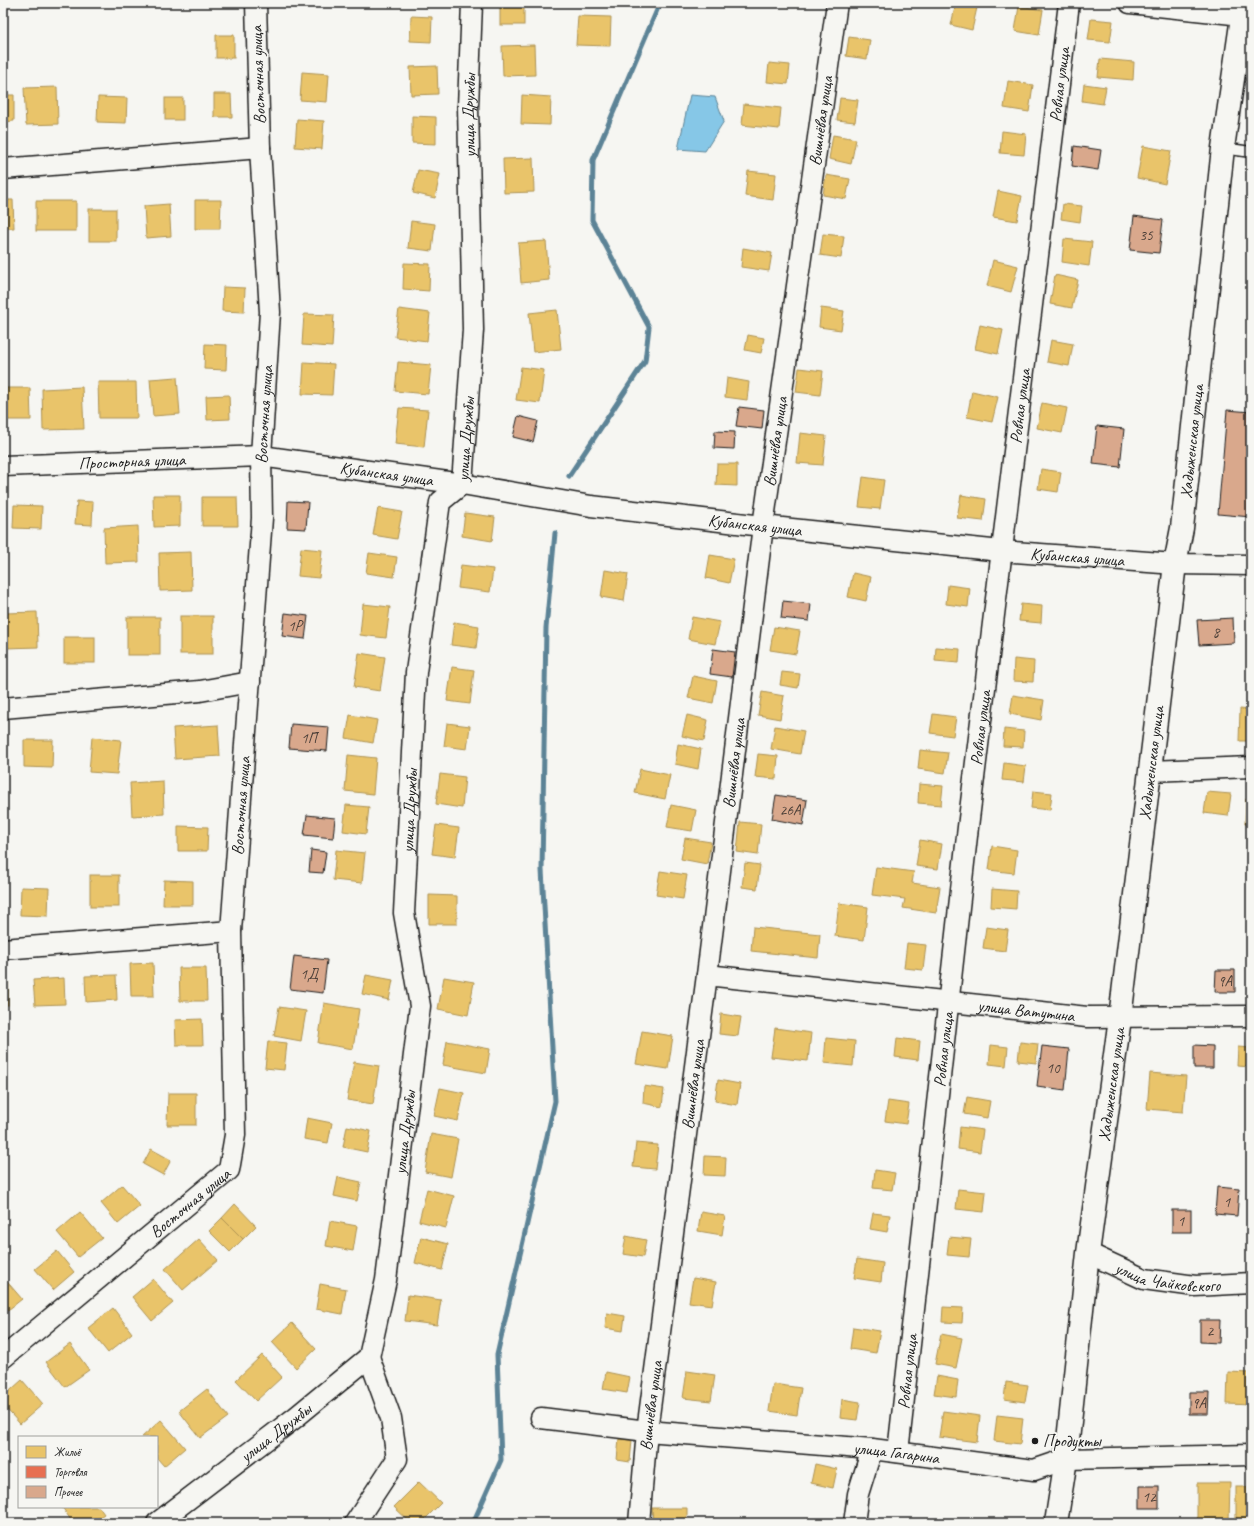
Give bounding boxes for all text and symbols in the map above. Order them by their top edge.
street label: Восточная улица [246,24,270,125]
street label: Ровная улица [1044,44,1074,123]
street label: улица Дружбы [457,71,480,159]
street label: Вишнёвая улица [804,73,837,167]
house number: 35 [1139,226,1154,245]
street label: Восточная улица [250,363,277,464]
street label: Ровная улица [1005,366,1035,445]
street label: Хадыженская улица [1175,382,1208,500]
street label: улица Дружбы [452,394,479,483]
street label: Вишнёвая улица [758,394,792,488]
street label: Просторная улица [78,448,187,474]
street label: Кубанская улица [339,457,436,491]
street label: Кубанская улица [707,509,804,541]
street label: Кубанская улица [1030,543,1126,571]
house number: 1Р [288,617,304,636]
house number: 8 [1213,623,1221,642]
street label: Ровная улица [965,687,995,766]
street label: Хадыженская улица [1134,703,1168,821]
street label: Вишнёвая улица [717,716,750,809]
house number: 1П [301,729,320,748]
street label: Восточная улица [226,754,255,856]
street label: улица Дружбы [396,766,422,854]
house number: 26А [779,801,802,820]
house number: 1Д [300,965,319,984]
house number: 9А [1218,972,1234,991]
street label: улица Ватутина [976,994,1077,1026]
street label: Ровная улица [928,1009,958,1088]
street label: Хадыженская улица [1093,1024,1129,1143]
street label: Вишнёвая улица [676,1037,709,1130]
house number: 10 [1046,1059,1061,1078]
street label: улица Дружбы [389,1087,420,1176]
street label: Восточная улица [145,1162,236,1242]
house number: 1 [1224,1193,1232,1212]
house number: 1 [1178,1212,1186,1231]
street label: улица Чайковского [1111,1256,1222,1297]
house number: 2 [1207,1322,1215,1341]
street label: Ровная улица [892,1331,922,1410]
street label: Вишнёвая улица [635,1358,667,1451]
house number: 9А [1192,1394,1208,1413]
street label: улица Дружбы [235,1397,317,1467]
place label: Продукты [1043,1431,1103,1452]
legend [18,1436,158,1508]
marker: Продукты [1030,1436,1040,1446]
street label: улица Гагарина [852,1437,942,1468]
text: Жильё [54,1444,82,1460]
text: Торговля [54,1464,87,1480]
text: Прочее [54,1484,83,1500]
house number: 12 [1142,1488,1157,1507]

